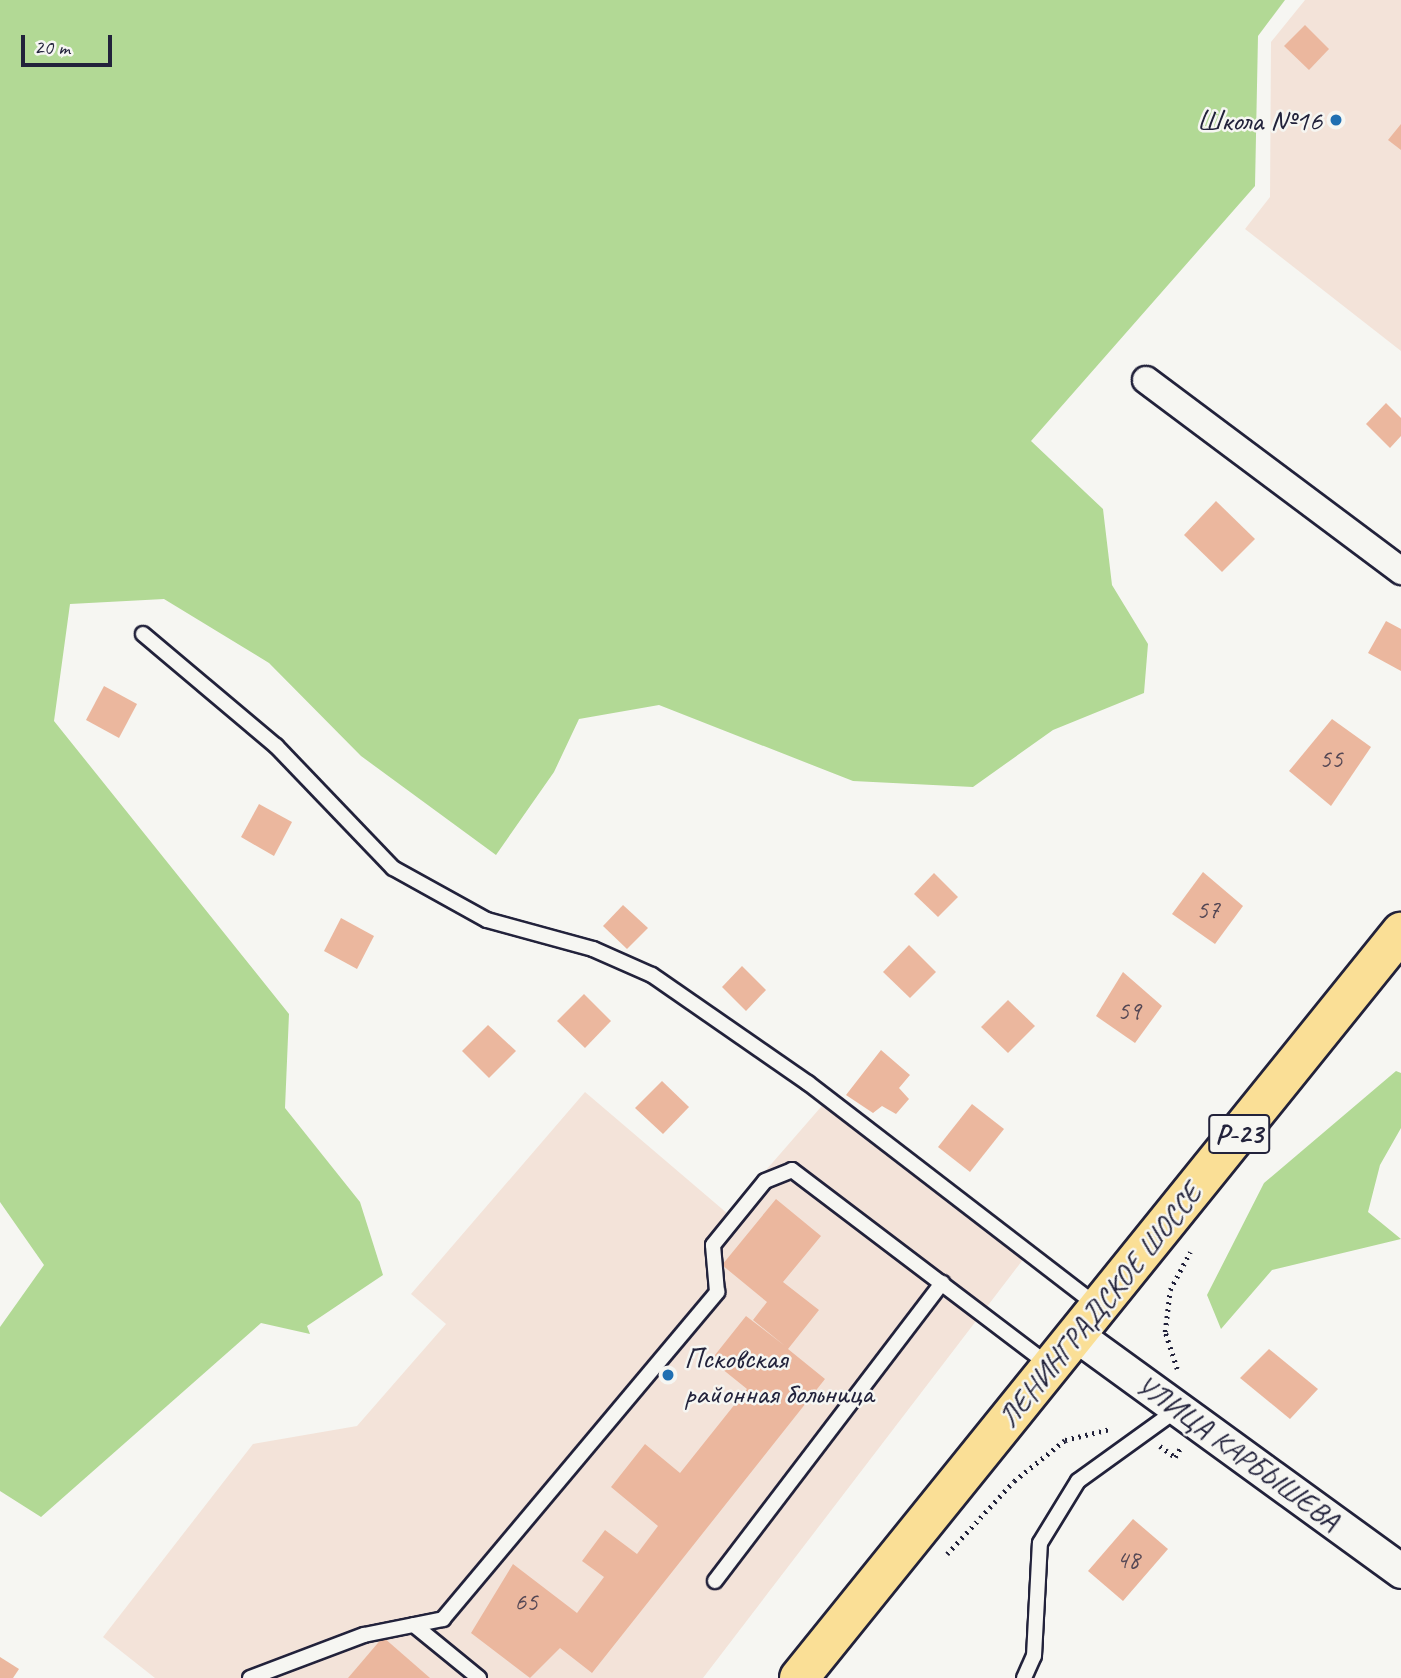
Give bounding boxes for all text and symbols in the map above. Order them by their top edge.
scale bar [24,21,116,65]
text: 20 m [34,34,70,60]
place label: Школа №16 [1197,102,1322,138]
marker: Школа №16 [1328,112,1344,128]
house number: 55 [1319,743,1343,775]
house number: 57 [1196,894,1220,926]
house number: 59 [1117,995,1141,1027]
road number: Р-23 [1208,1110,1270,1158]
street label: ЛЕНИНГРАДСКОЕ ШОССЕ [990,1175,1210,1435]
place label: Псковская районная больница [684,1340,872,1410]
marker: Псковская районная больница [658,1365,678,1385]
street label: УЛИЦА КАРБЫШЕВА [1129,1366,1347,1538]
house number: 48 [1116,1544,1140,1576]
house number: 65 [514,1586,538,1618]

